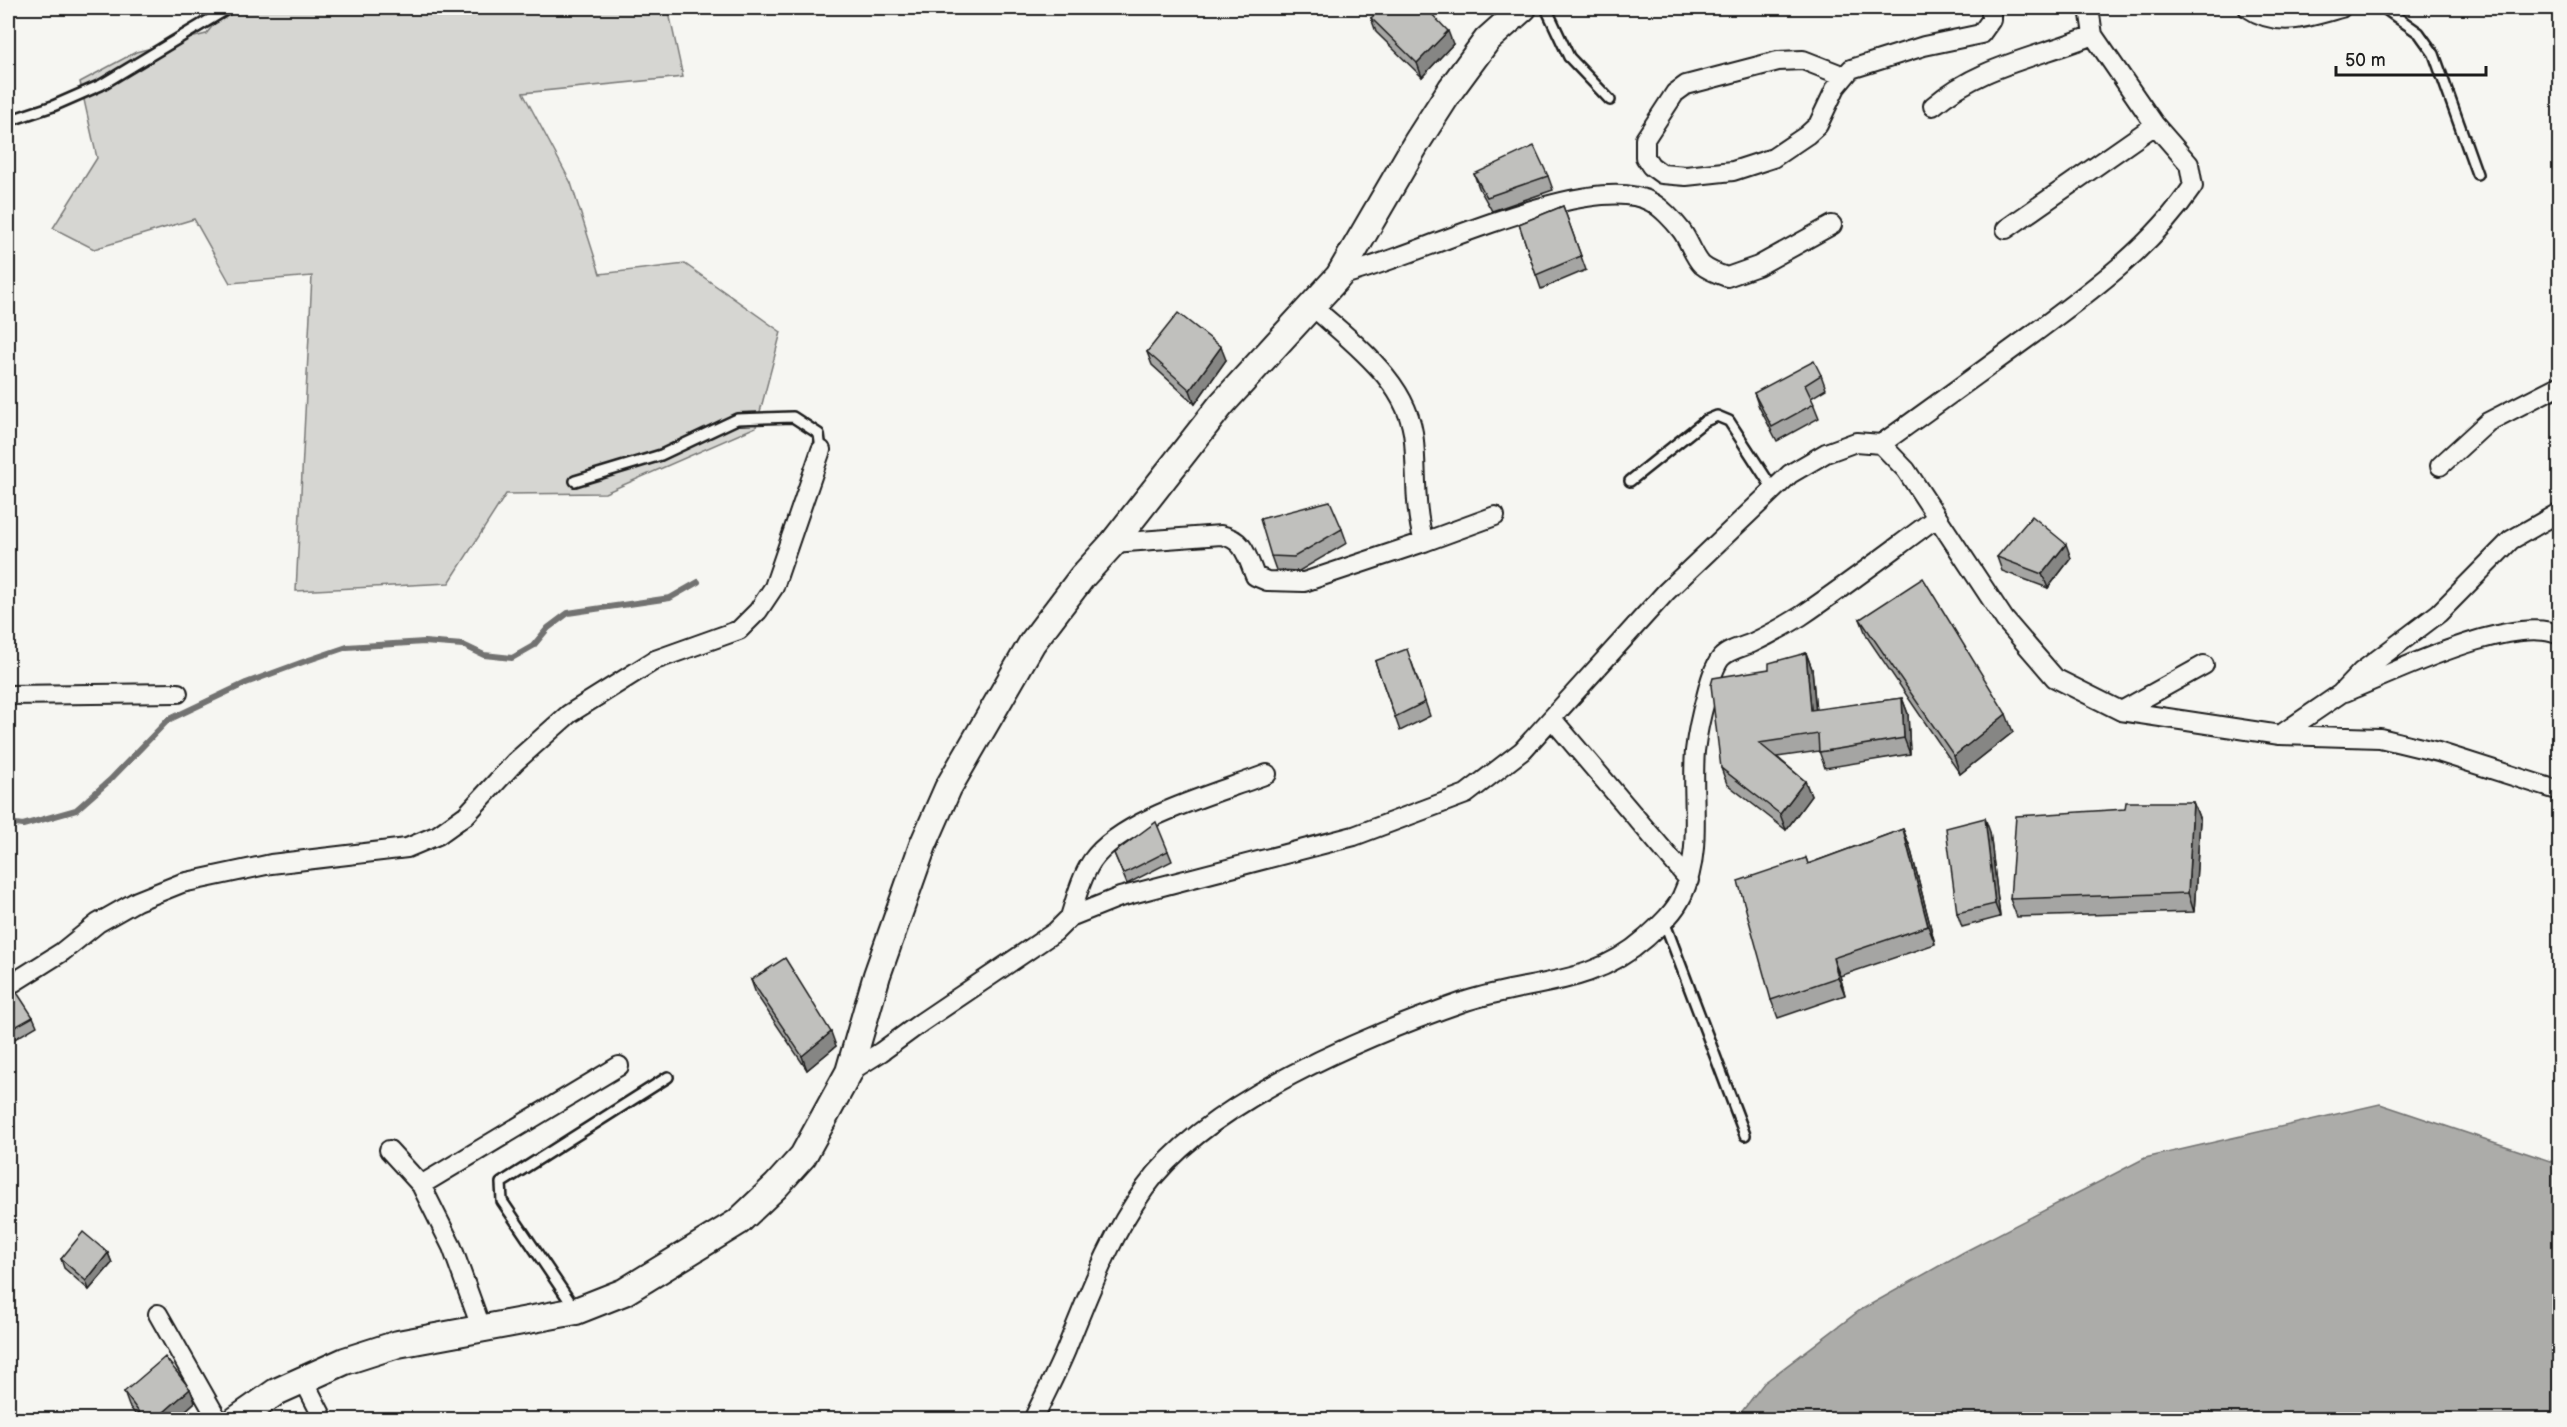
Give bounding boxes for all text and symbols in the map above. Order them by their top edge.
scale bar [2336,39,2486,77]
text: 50 m [2345,50,2386,71]

